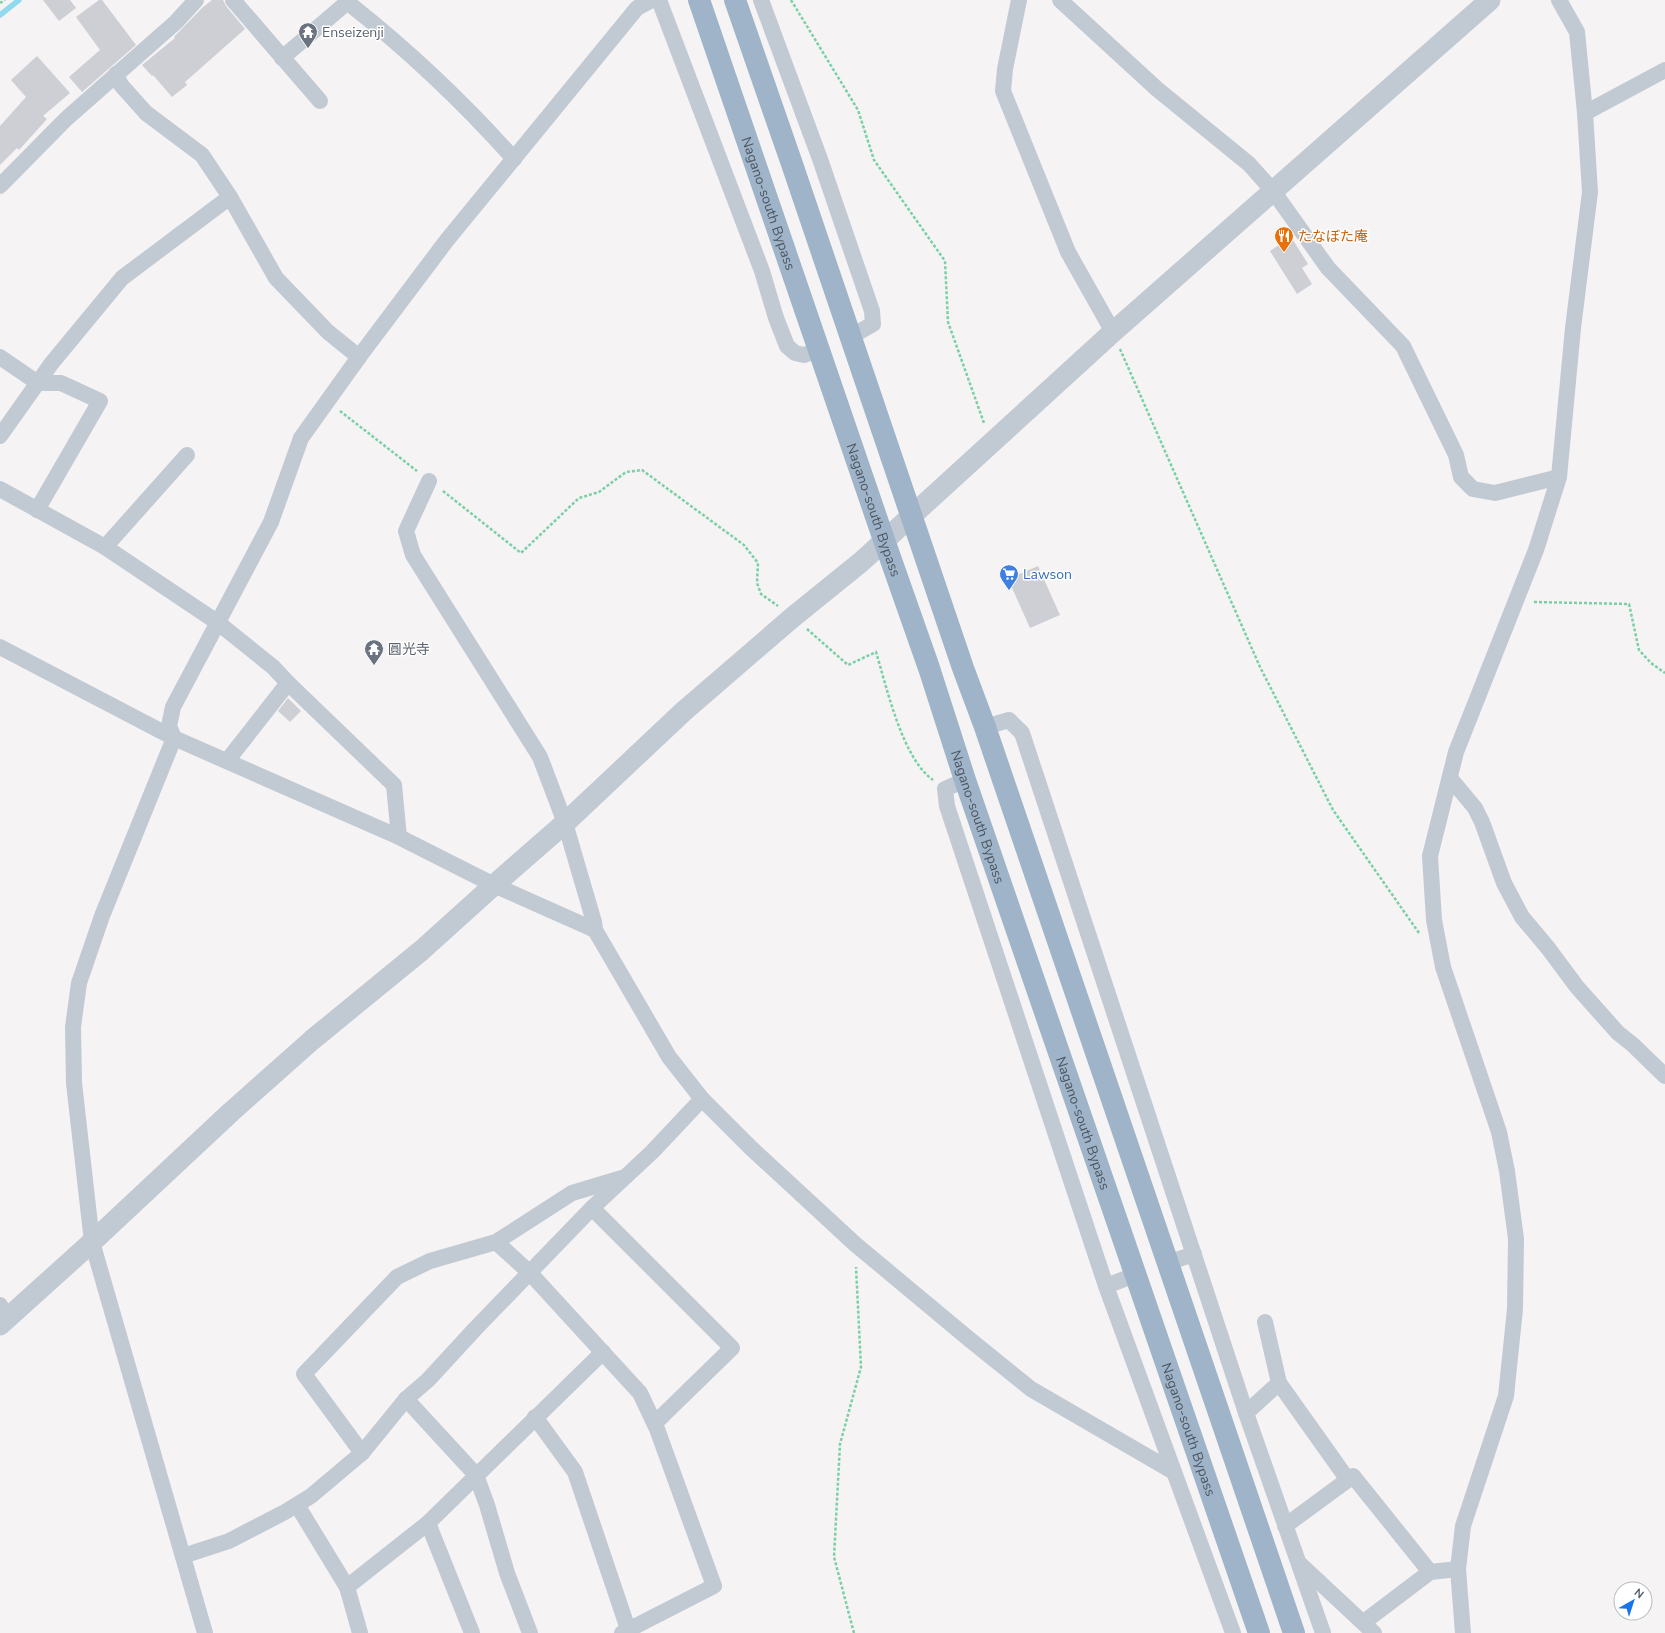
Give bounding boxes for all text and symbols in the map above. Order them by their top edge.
temple icon: Enseizenji [297,21,319,49]
place label: Enseizenji [322,23,384,42]
street label: Nagano-south Bypass [737,134,800,273]
restaurant icon: たなぼた庵 [1273,225,1295,253]
place label: たなぼた庵 [1298,227,1368,246]
street label: Nagano-south Bypass [842,441,906,579]
supermarket icon: Lawson [998,563,1020,591]
place label: Lawson [1023,565,1072,584]
temple icon: 圓光寺 [363,638,385,666]
place label: 圓光寺 [388,640,430,659]
street label: Nagano-south Bypass [946,747,1010,886]
street label: Nagano-south Bypass [1051,1054,1115,1193]
street label: Nagano-south Bypass [1157,1360,1221,1499]
north arrow [1613,1581,1653,1621]
text: N [1631,1585,1647,1602]

